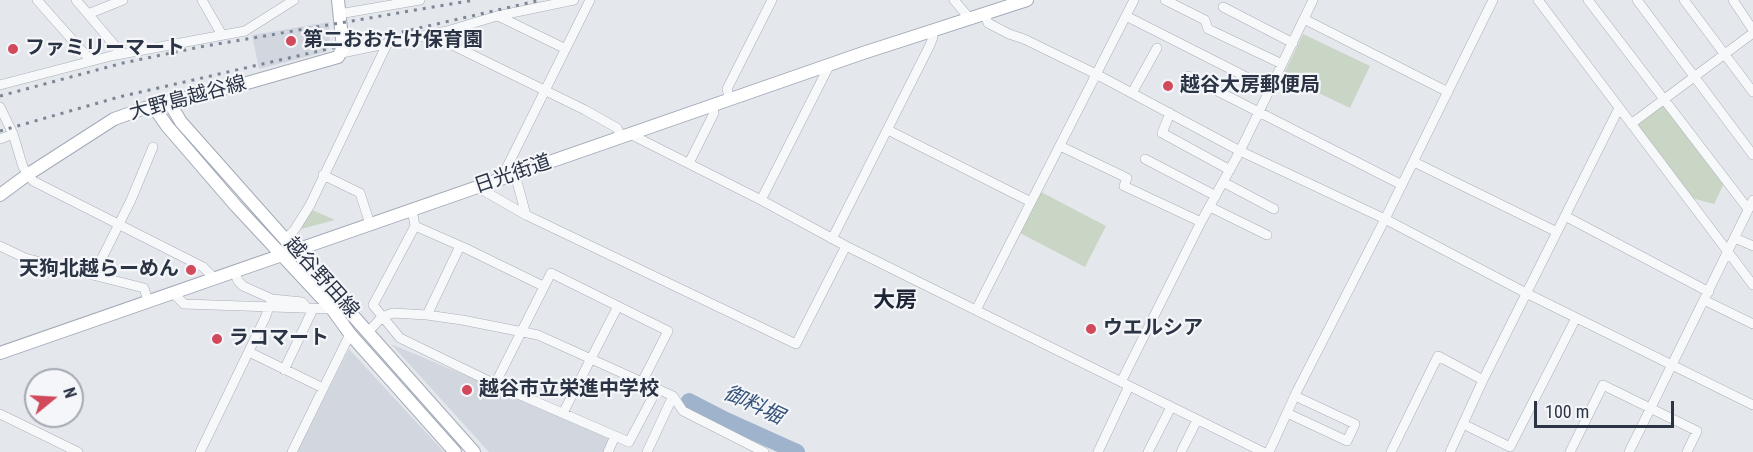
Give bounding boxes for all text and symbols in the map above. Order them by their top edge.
place label: 第二おおたけ保育園 [303,29,483,53]
marker: 第二おおたけ保育園 [284,34,298,48]
place label: ファミリーマート [25,37,185,61]
marker: ファミリーマート [6,42,20,56]
street label: 大野島越谷線 [127,72,249,126]
place label: 越谷大房郵便局 [1180,74,1320,98]
marker: 越谷大房郵便局 [1161,79,1175,93]
street label: 日光街道 [471,151,555,199]
street label: 越谷野田線 [279,233,363,323]
place label: 天狗北越らーめん [19,258,179,282]
marker: 天狗北越らーめん [184,263,198,277]
district label: 大房 [873,288,917,314]
place label: ウエルシア [1103,317,1203,341]
marker: ウエルシア [1084,322,1098,336]
place label: ラコマート [229,327,329,351]
marker: ラコマート [210,332,224,346]
north arrow [24,368,84,428]
place label: 越谷市立栄進中学校 [479,378,659,402]
water label: 御料堀 [719,381,787,431]
marker: 越谷市立栄進中学校 [460,383,474,397]
text: N [59,385,80,400]
scale bar [1537,389,1676,427]
text: 100 m [1545,401,1589,422]

